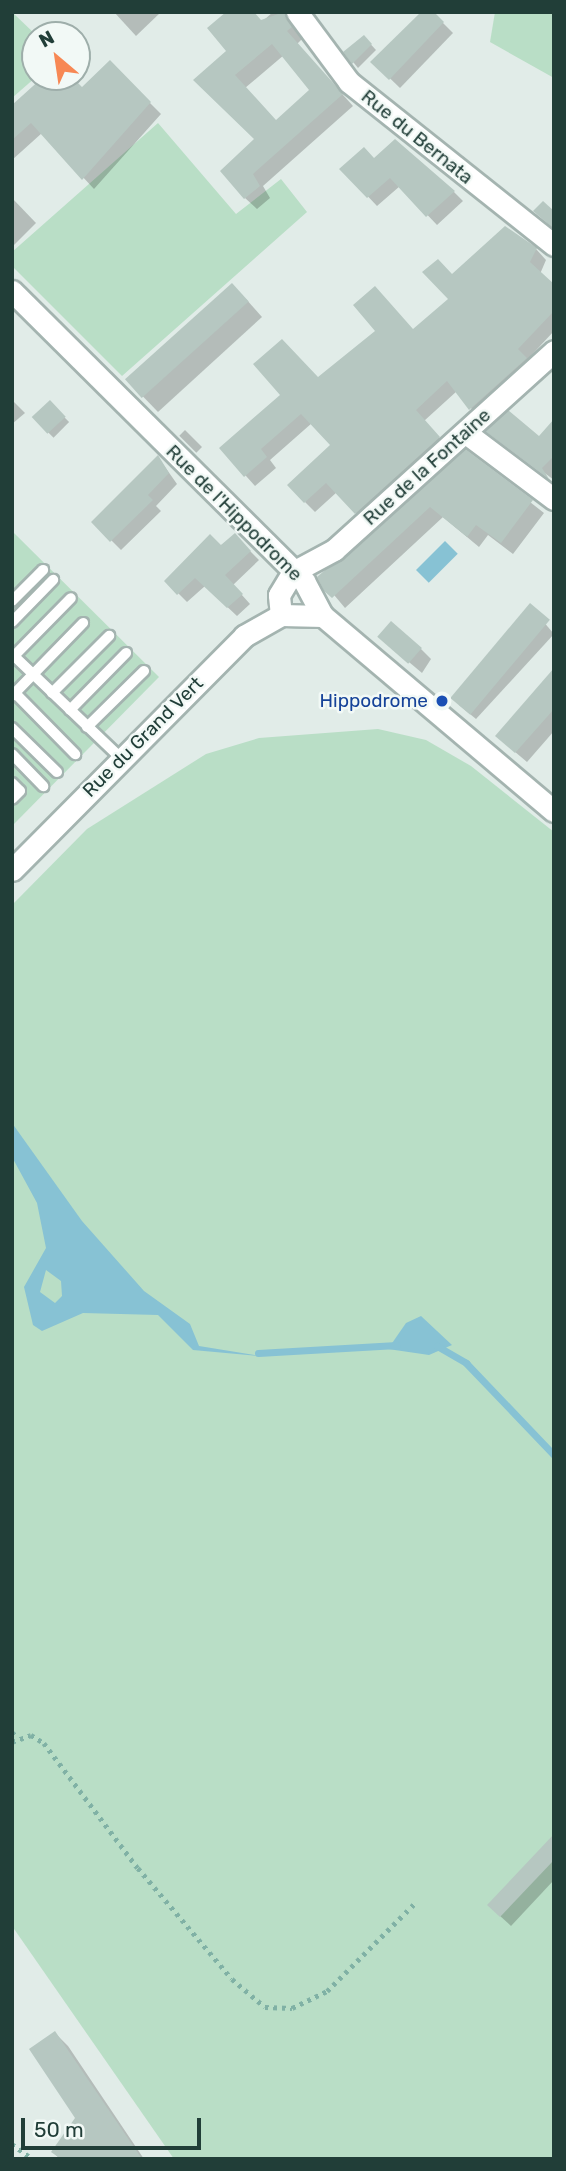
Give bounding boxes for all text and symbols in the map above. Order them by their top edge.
north arrow [21,21,91,91]
text: N [35,26,58,52]
street label: Rue du Bernata [357,85,477,189]
street label: Rue de la Fontaine [359,404,495,530]
street label: Rue de l'Hippodrome [161,440,307,586]
street label: Rue du Grand Vert [78,672,208,802]
place label: Hippodrome [320,690,428,712]
marker: Hippodrome [434,693,450,709]
scale bar [24,2104,205,2148]
text: 50 m [34,2117,84,2142]

